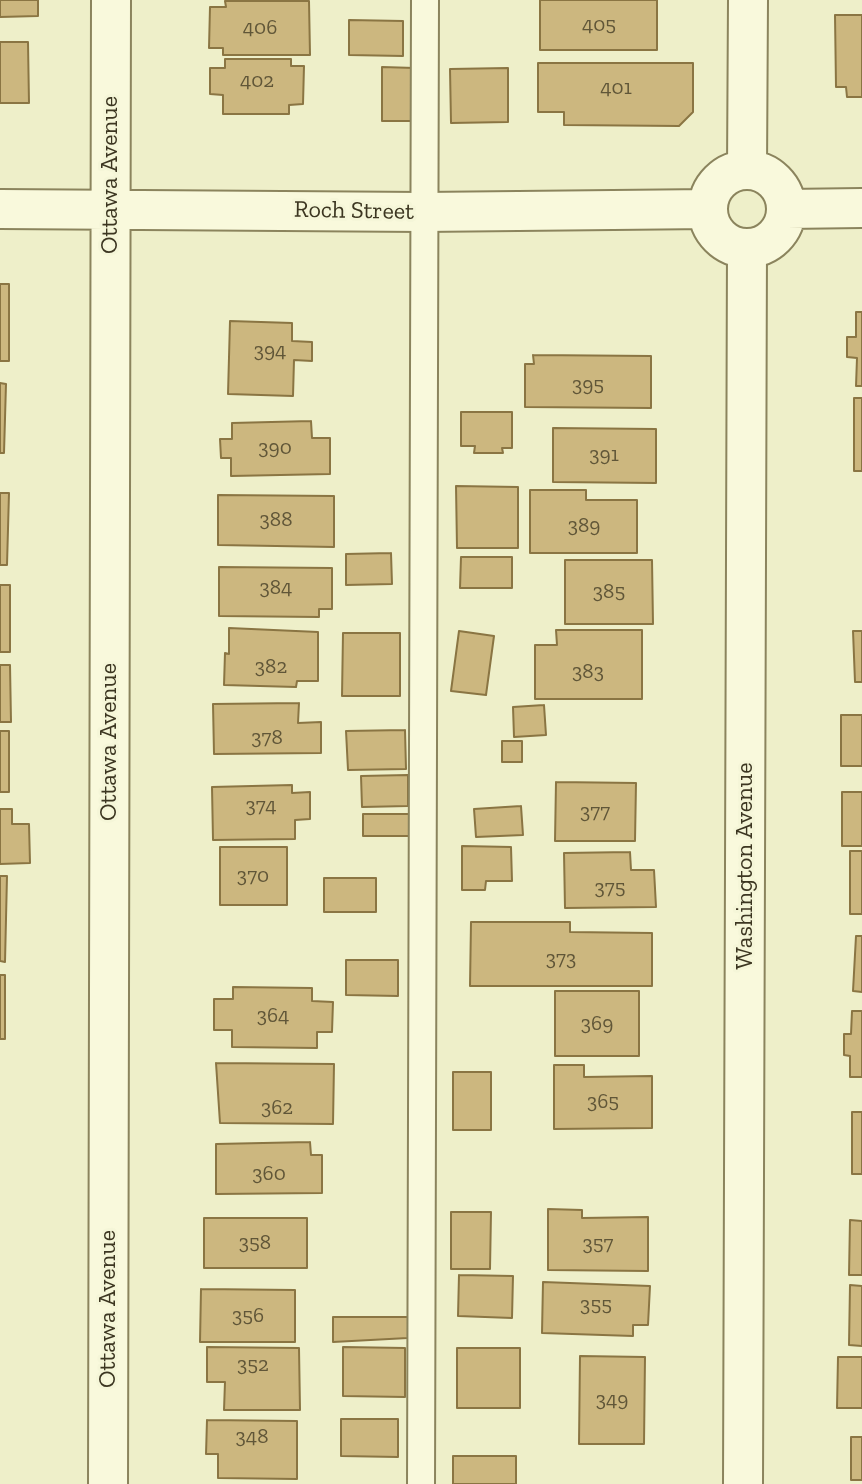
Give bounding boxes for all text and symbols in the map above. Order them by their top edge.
house number: 405 [582,12,616,38]
house number: 406 [243,15,277,41]
house number: 402 [240,68,274,94]
house number: 401 [600,75,632,101]
street label: Ottawa Avenue [96,96,124,254]
street label: Roch Street [294,196,414,226]
house number: 394 [254,338,286,364]
house number: 395 [572,372,604,398]
house number: 390 [258,435,292,461]
house number: 391 [589,442,619,468]
house number: 388 [260,507,292,533]
house number: 389 [568,513,600,539]
house number: 384 [260,575,292,601]
house number: 385 [593,579,625,605]
house number: 382 [255,654,287,680]
house number: 383 [572,659,604,685]
street label: Ottawa Avenue [95,663,123,821]
house number: 378 [251,725,283,751]
street label: Washington Avenue [731,763,759,969]
house number: 374 [246,793,276,819]
house number: 377 [580,799,610,825]
house number: 370 [237,863,269,889]
house number: 375 [595,875,625,901]
house number: 373 [546,946,576,972]
house number: 364 [257,1003,289,1029]
house number: 369 [581,1011,613,1037]
house number: 365 [587,1089,619,1115]
house number: 362 [261,1095,293,1121]
house number: 360 [252,1161,286,1187]
street label: Ottawa Avenue [94,1230,122,1388]
house number: 358 [239,1230,271,1256]
house number: 357 [583,1231,613,1257]
house number: 355 [580,1292,612,1318]
house number: 356 [232,1303,264,1329]
house number: 352 [237,1352,269,1378]
house number: 349 [596,1387,628,1413]
house number: 348 [236,1424,268,1450]

